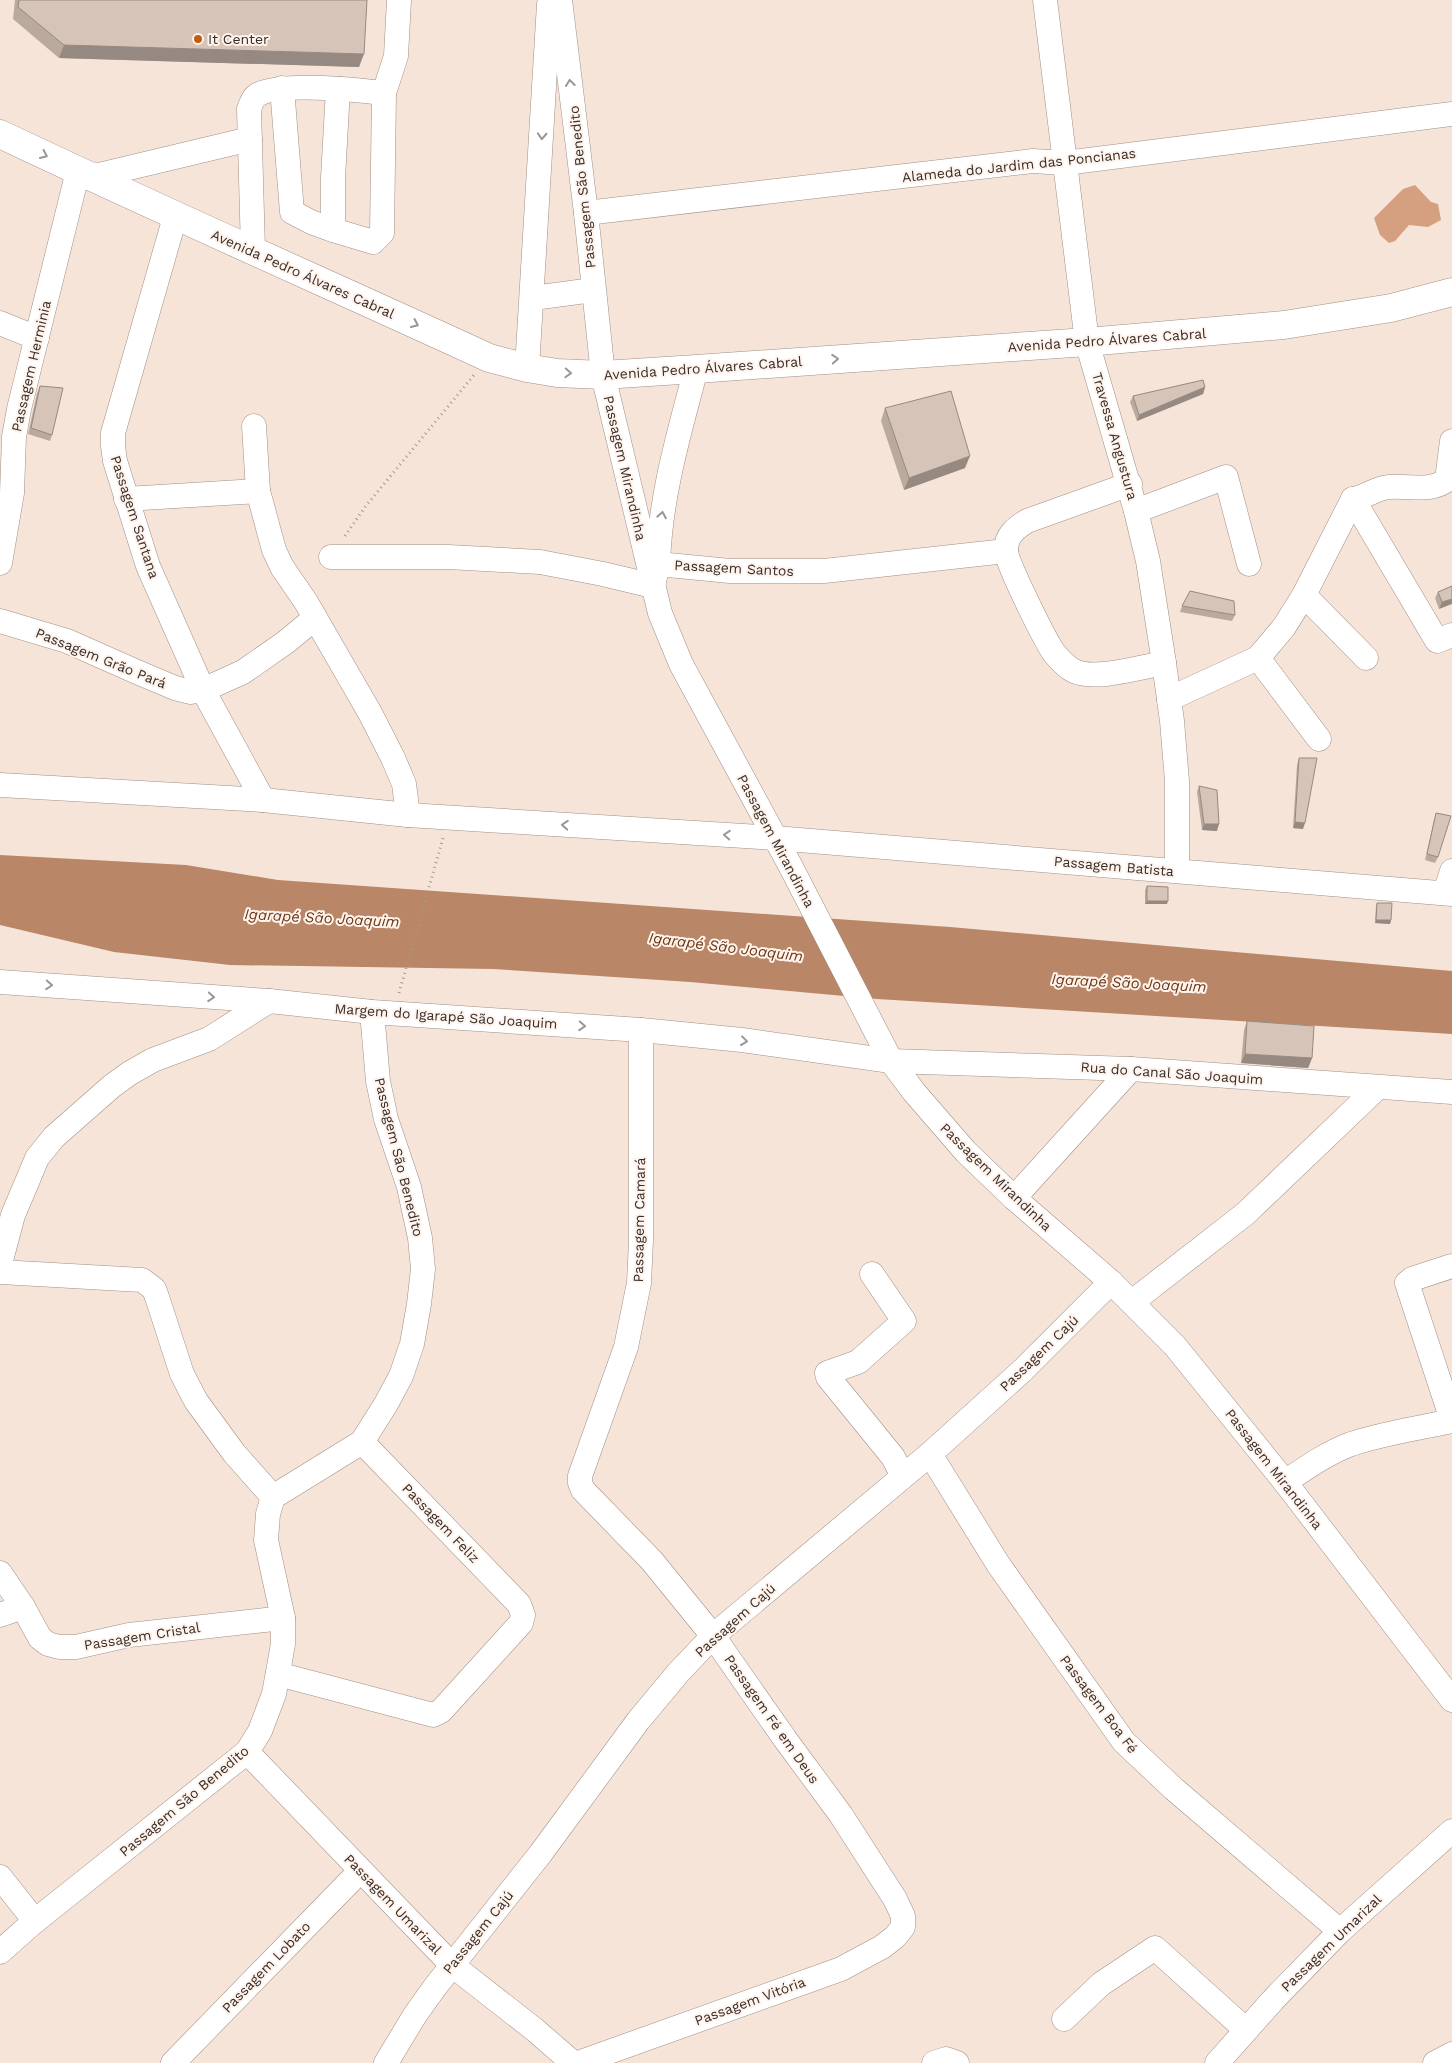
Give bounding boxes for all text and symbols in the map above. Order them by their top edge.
place label: It Center [208,31,269,47]
marker: It Center [192,33,204,45]
one-way arrow [565,79,576,87]
street label: Passagem São Benedito [566,105,598,269]
one-way arrow [536,132,547,140]
street label: Alameda do Jardim das Poncianas [901,145,1137,185]
one-way arrow [39,149,48,159]
street label: Avenida Pedro Álvares Cabral [209,226,398,322]
street label: Passagem Herminia [8,299,54,433]
one-way arrow [410,317,419,328]
street label: Avenida Pedro Álvares Cabral [1007,325,1208,355]
street label: Avenida Pedro Álvares Cabral [603,353,804,383]
one-way arrow [832,354,840,365]
one-way arrow [565,368,573,379]
street label: Travessa Angustura [1089,370,1141,502]
street label: Passagem Mirandinha [601,394,649,542]
street label: Passagem Santana [108,453,162,581]
one-way arrow [656,511,666,520]
street label: Passagem Santos [674,557,794,579]
street label: Passagem Grão Pará [33,624,169,692]
street label: Passagem Mirandinha [734,772,818,910]
one-way arrow [560,820,568,831]
one-way arrow [723,830,731,841]
street label: Passagem Batista [1053,853,1175,879]
water label: Igarapé São Joaquim [244,905,400,931]
water label: Igarapé São Joaquim [648,929,804,965]
water label: Igarapé São Joaquim [1051,970,1207,996]
one-way arrow [45,980,53,991]
one-way arrow [207,991,215,1002]
street label: Margem do Igarapé São Joaquim [334,1000,558,1032]
one-way arrow [578,1020,586,1031]
one-way arrow [740,1035,748,1046]
street label: Rua do Canal São Joaquim [1080,1059,1264,1087]
street label: Passagem São Benedito [371,1076,427,1238]
street label: Passagem Mirandinha [937,1120,1055,1234]
street label: Passagem Camará [630,1157,648,1283]
street label: Passagem Cajú [997,1312,1081,1394]
street label: Passagem Mirandinha [1222,1406,1326,1532]
street label: Passagem Feliz [399,1480,483,1566]
street label: Passagem Cajú [691,1580,779,1660]
street label: Passagem Cristal [83,1619,202,1653]
street label: Passagem Fé em Deus [721,1651,823,1787]
street label: Passagem Boa Fé [1057,1652,1141,1756]
street label: Passagem São Benedito [116,1742,252,1860]
street label: Passagem Umarizal [341,1851,445,1958]
street label: Passagem Cajú [439,1887,517,1977]
street label: Passagem Umarizal [1278,1891,1385,1995]
street label: Passagem Lobato [219,1918,313,2016]
street label: Passagem Vitória [692,1973,808,2028]

